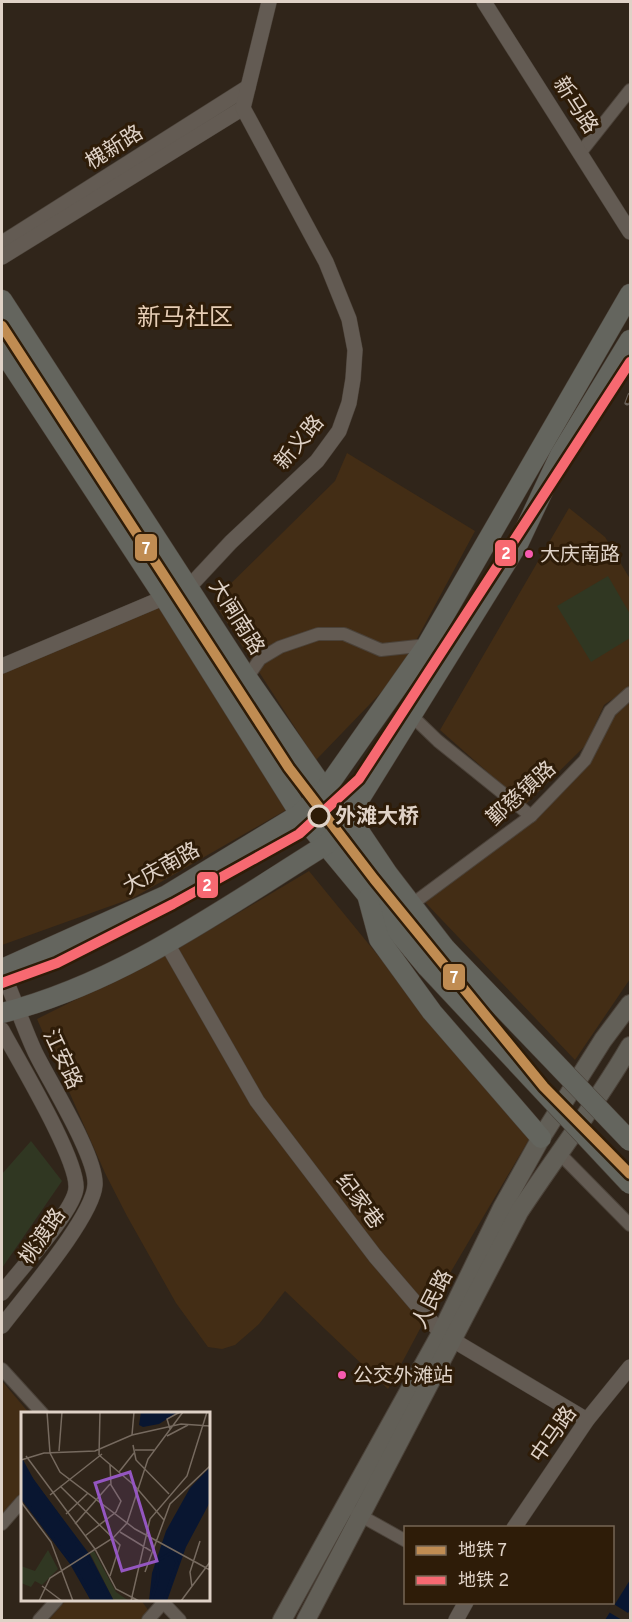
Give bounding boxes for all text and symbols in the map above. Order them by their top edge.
street label: 新马路 [546,72,603,140]
street label: 槐新路 [81,120,149,176]
district label: 新马社区 [137,304,233,334]
street label: 新义路 [270,410,331,476]
line badge: 7 [134,533,158,562]
line badge: 2 [494,539,517,567]
text: 7 [142,540,150,560]
place label: 大庆南路 [540,543,620,569]
text: 2 [501,545,511,565]
marker: 大庆南路 [523,548,535,560]
street label: 大闸南路 [202,575,269,661]
street label: 鄞慈镇路 [482,756,562,832]
place label: 外滩大桥 [335,804,419,831]
marker: 外滩大桥 [308,805,330,827]
street label: 大庆南路 [118,837,205,901]
line badge: 2 [196,871,219,899]
text: 2 [202,877,212,897]
line badge: 7 [442,963,466,991]
text: 7 [450,969,458,989]
street label: 江安路 [36,1025,87,1094]
street label: 纪家巷 [329,1169,389,1235]
street label: 桃渡路 [14,1203,72,1270]
street label: 人民路 [407,1265,460,1334]
place label: 公交外滩站 [353,1364,453,1390]
marker: 公交外滩站 [336,1369,348,1381]
street label: 中马路 [525,1401,583,1468]
inset map [21,1412,210,1601]
legend [404,1526,614,1604]
text: 地铁 7 [458,1540,507,1563]
text: 地铁 2 [458,1570,509,1593]

